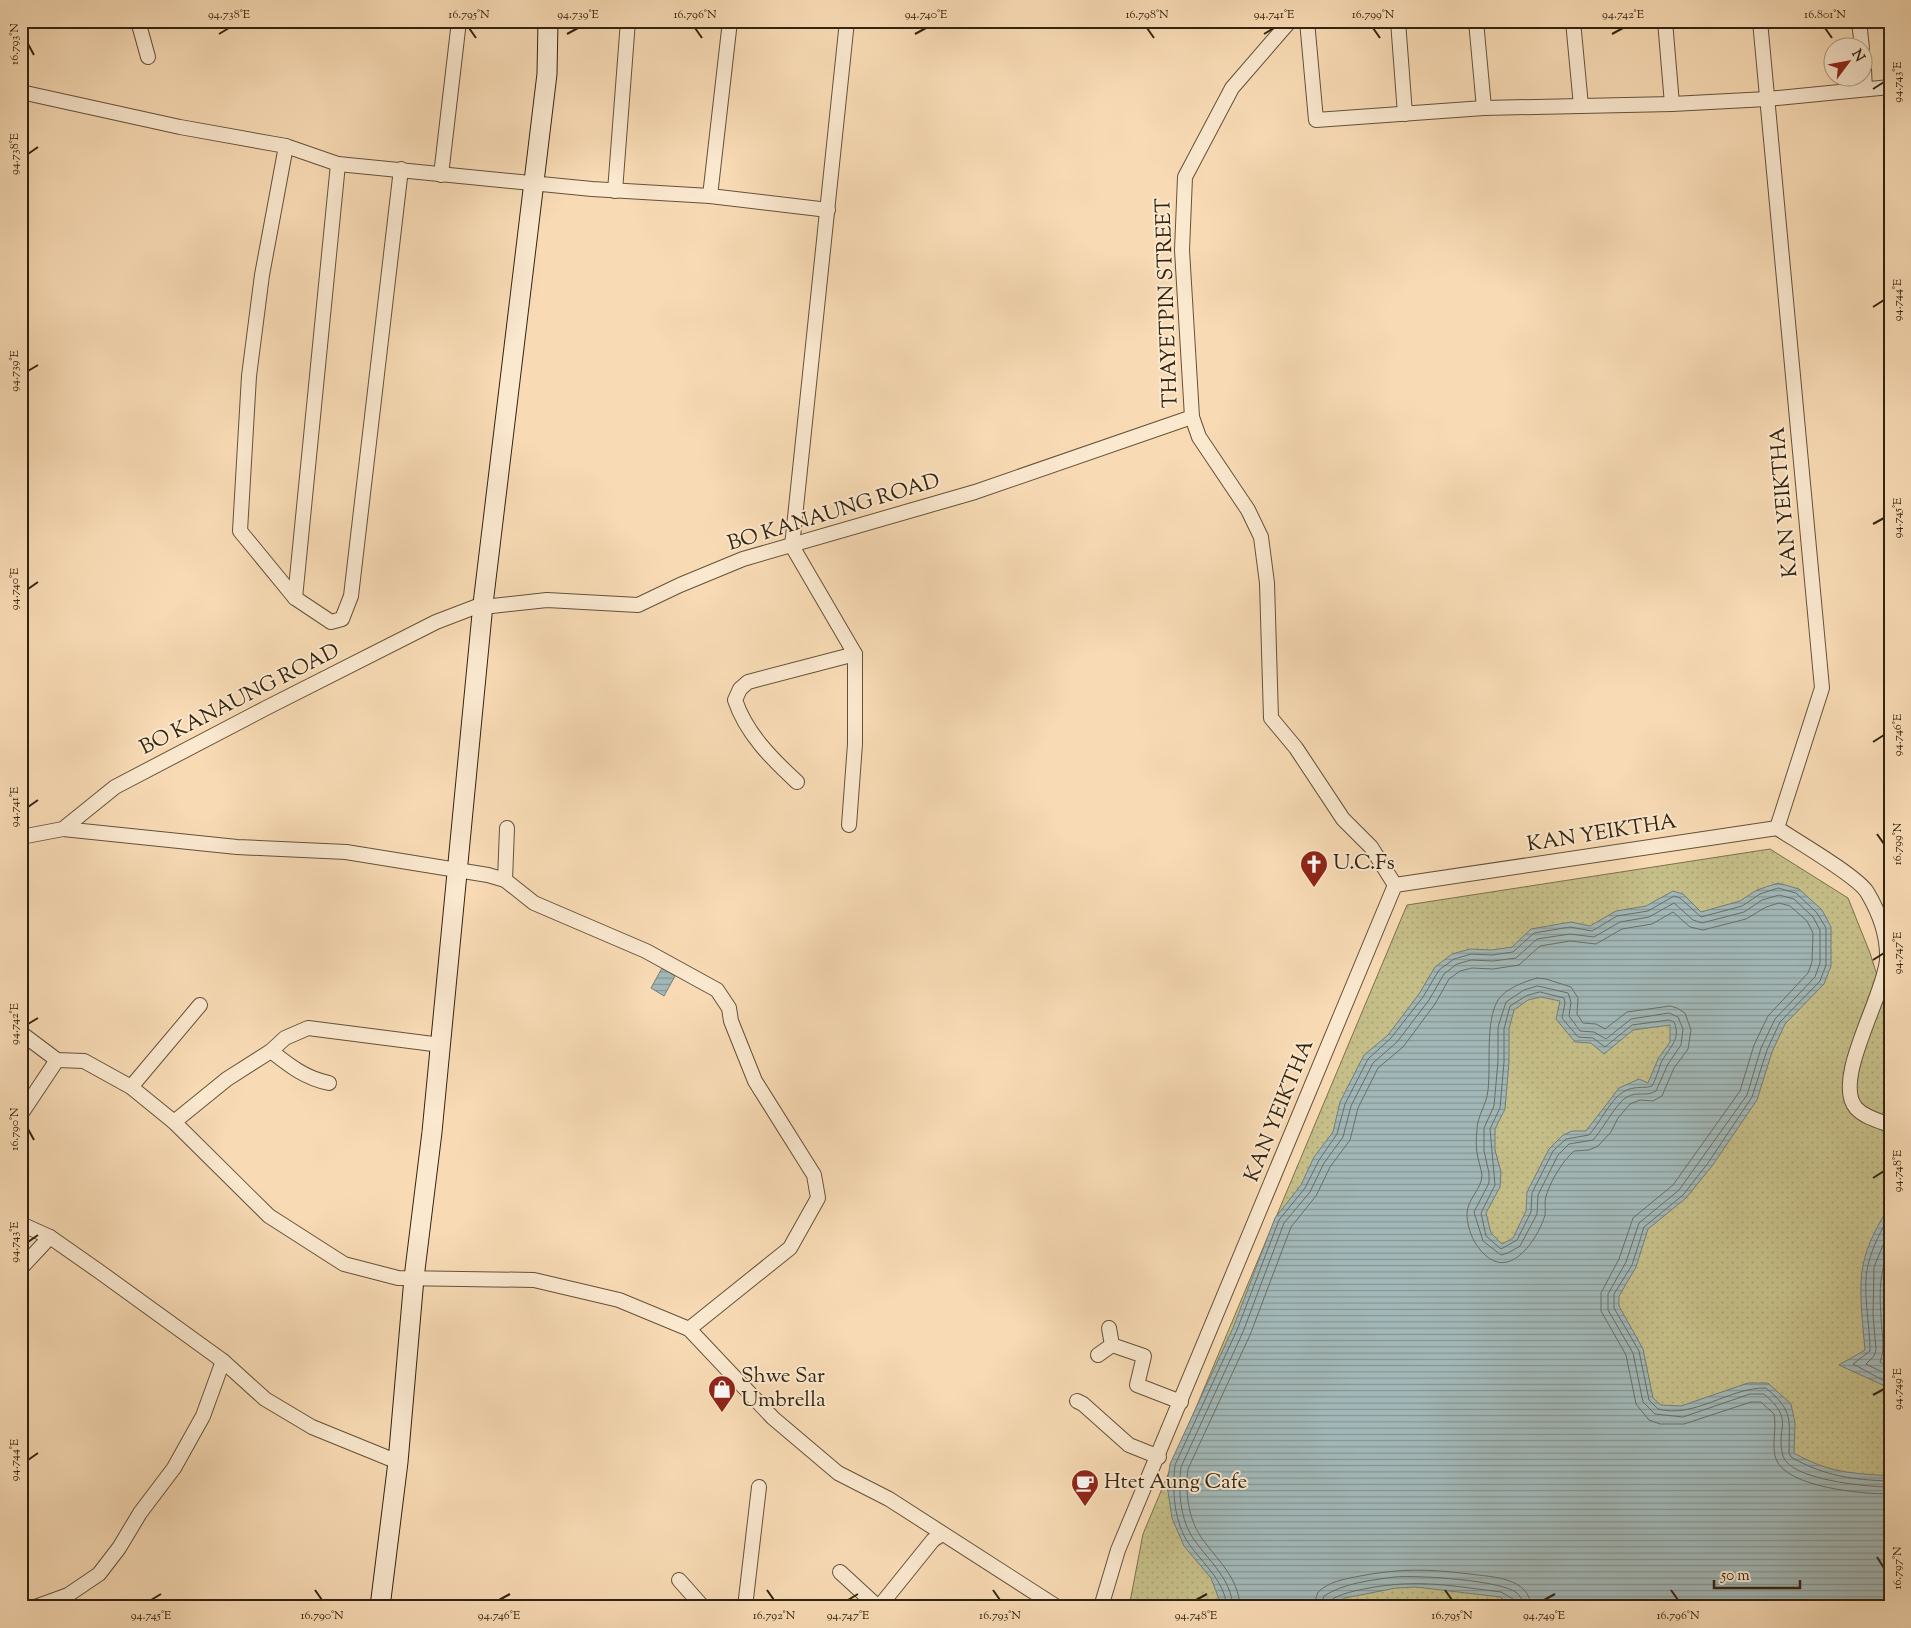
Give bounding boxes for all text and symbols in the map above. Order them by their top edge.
text: 94.738°E [208,6,251,24]
text: 16.795°N [448,6,490,24]
text: 94.739°E [557,6,600,24]
text: 16.796°N [673,6,717,24]
text: 94.740°E [905,6,948,24]
text: 16.798°N [1125,6,1169,24]
text: 94.741°E [1254,6,1295,24]
text: 16.799°N [1352,6,1395,24]
text: 94.742°E [1602,6,1645,24]
text: 16.801°N [1804,6,1846,24]
text: 16.793°N [6,23,24,65]
north arrow [1824,38,1874,88]
text: N [1846,46,1869,66]
text: 94.743°E [1889,61,1907,103]
text: 94.738°E [6,132,24,175]
street label: THAYETPIN STREET [1149,197,1187,409]
text: 94.744°E [1889,278,1907,321]
text: 94.739°E [6,349,24,392]
street label: KAN YEIKTHA [1763,425,1807,579]
street label: BO KANAUNG ROAD [724,466,944,560]
text: 94.745°E [1889,497,1907,538]
text: 94.740°E [6,567,24,610]
street label: BO KANAUNG ROAD [135,637,345,763]
text: 94.746°E [1889,713,1907,756]
text: 94.741°E [6,786,24,827]
street label: KAN YEIKTHA [1525,807,1679,861]
text: 16.799°N [1889,822,1907,865]
church icon: U.C.Fs [1299,849,1329,888]
place label: U.C.Fs [1333,849,1395,879]
text: 94.747°E [1889,931,1907,974]
text: 94.742°E [6,1002,24,1045]
street label: KAN YEIKTHA [1238,1035,1322,1187]
text: 16.790°N [6,1107,24,1151]
text: 94.748°E [1889,1149,1907,1192]
text: 94.743°E [6,1221,24,1263]
place label: Shwe Sar Umbrella [741,1362,826,1416]
text: 94.749°E [1889,1367,1907,1410]
shop icon: Shwe Sar Umbrella [707,1374,737,1413]
text: 94.744°E [6,1438,24,1481]
cafe icon: Htet Aung Cafe [1070,1468,1100,1507]
place label: Htet Aung Cafe [1104,1468,1247,1498]
text: 16.797°N [1889,1546,1907,1590]
scale bar [1714,1558,1800,1590]
text: 50 m [1720,1566,1750,1587]
text: 94.745°E [131,1607,172,1625]
text: 16.790°N [300,1607,344,1625]
text: 94.746°E [478,1607,521,1625]
text: 16.792°N [753,1607,796,1625]
text: 94.747°E [827,1607,870,1625]
text: 16.793°N [979,1607,1021,1625]
text: 94.748°E [1175,1607,1218,1625]
text: 16.795°N [1431,1607,1473,1625]
text: 94.749°E [1523,1607,1566,1625]
text: 16.796°N [1656,1607,1700,1625]

